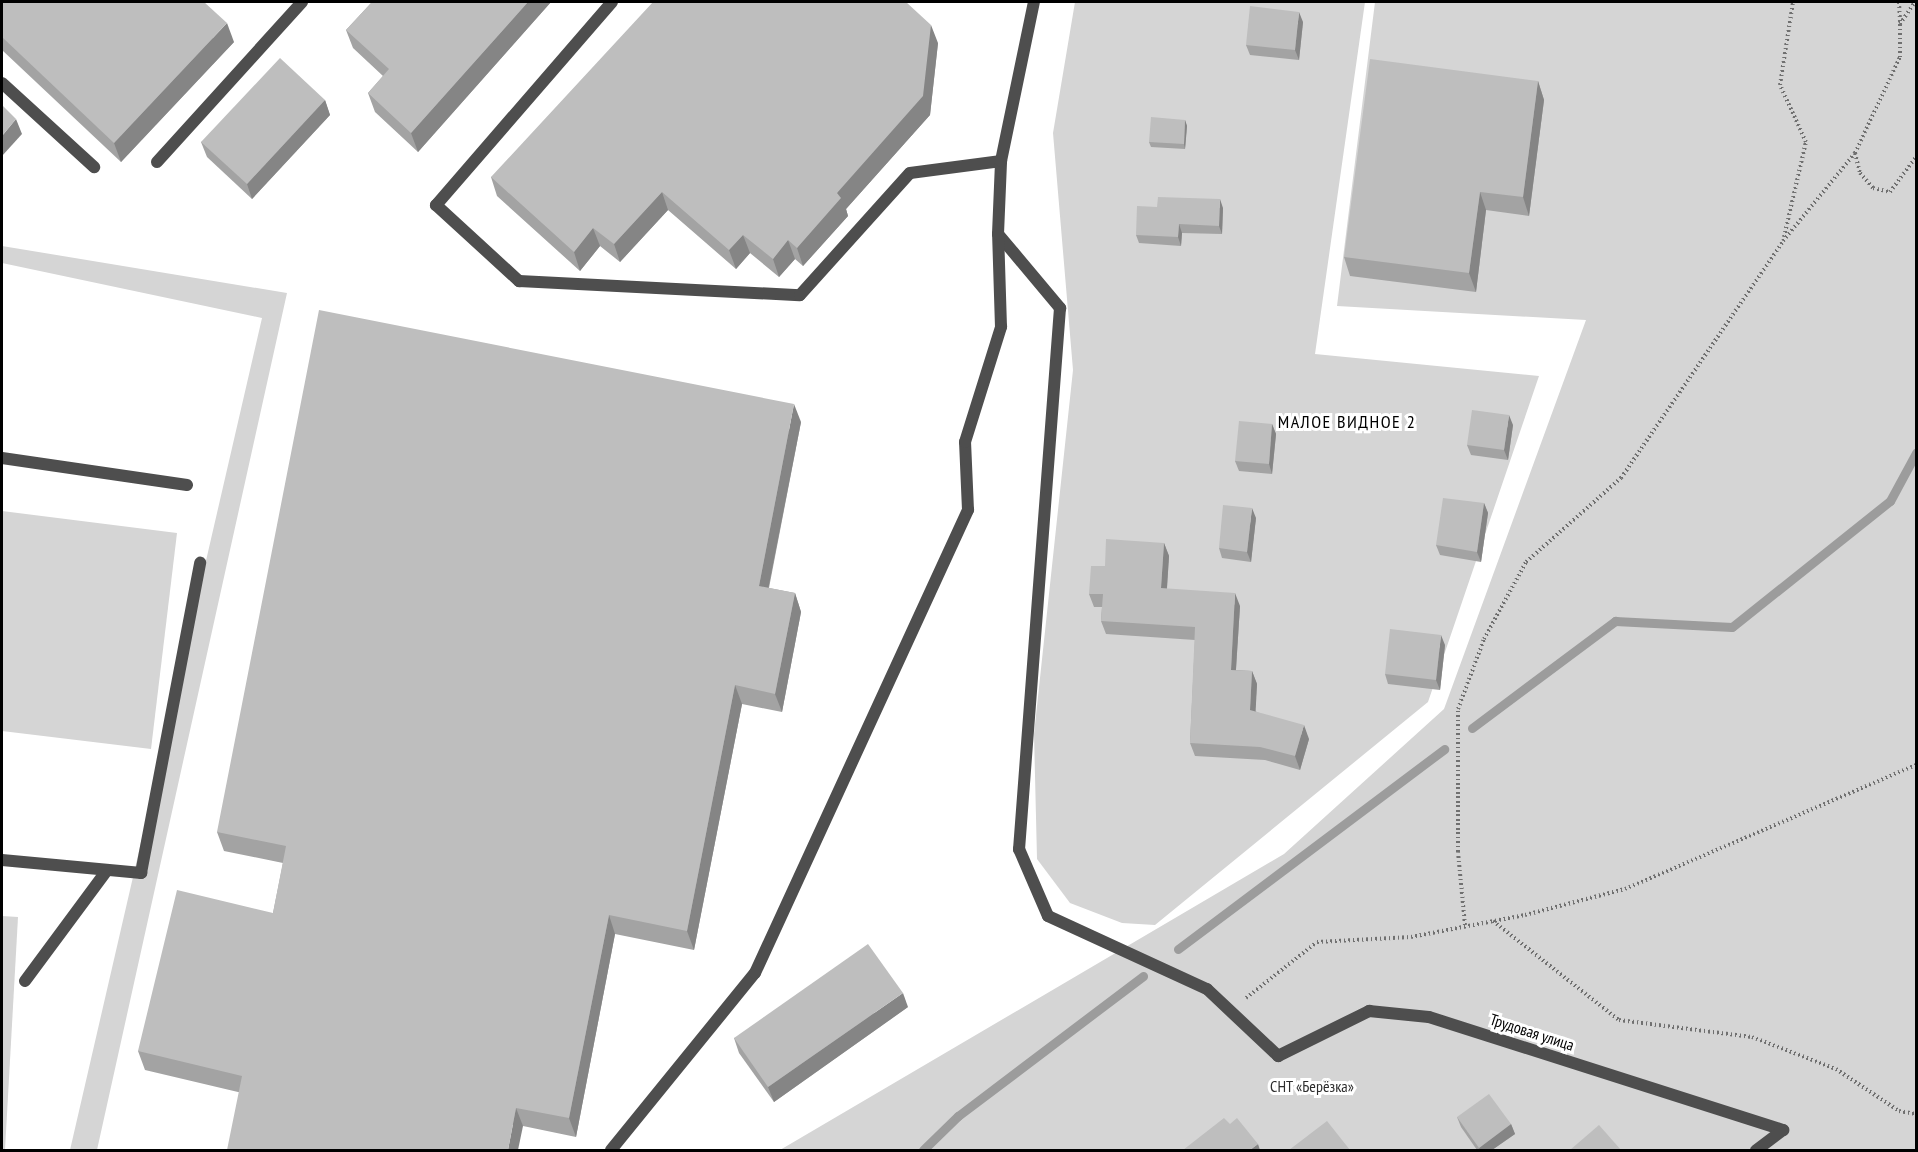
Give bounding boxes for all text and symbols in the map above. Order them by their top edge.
district label: МАЛОЕ ВИДНОЕ 2 [1278,411,1416,433]
street label: Трудовая улица [1487,1009,1577,1055]
park label: СНТ «Берёзка» [1270,1076,1354,1096]

